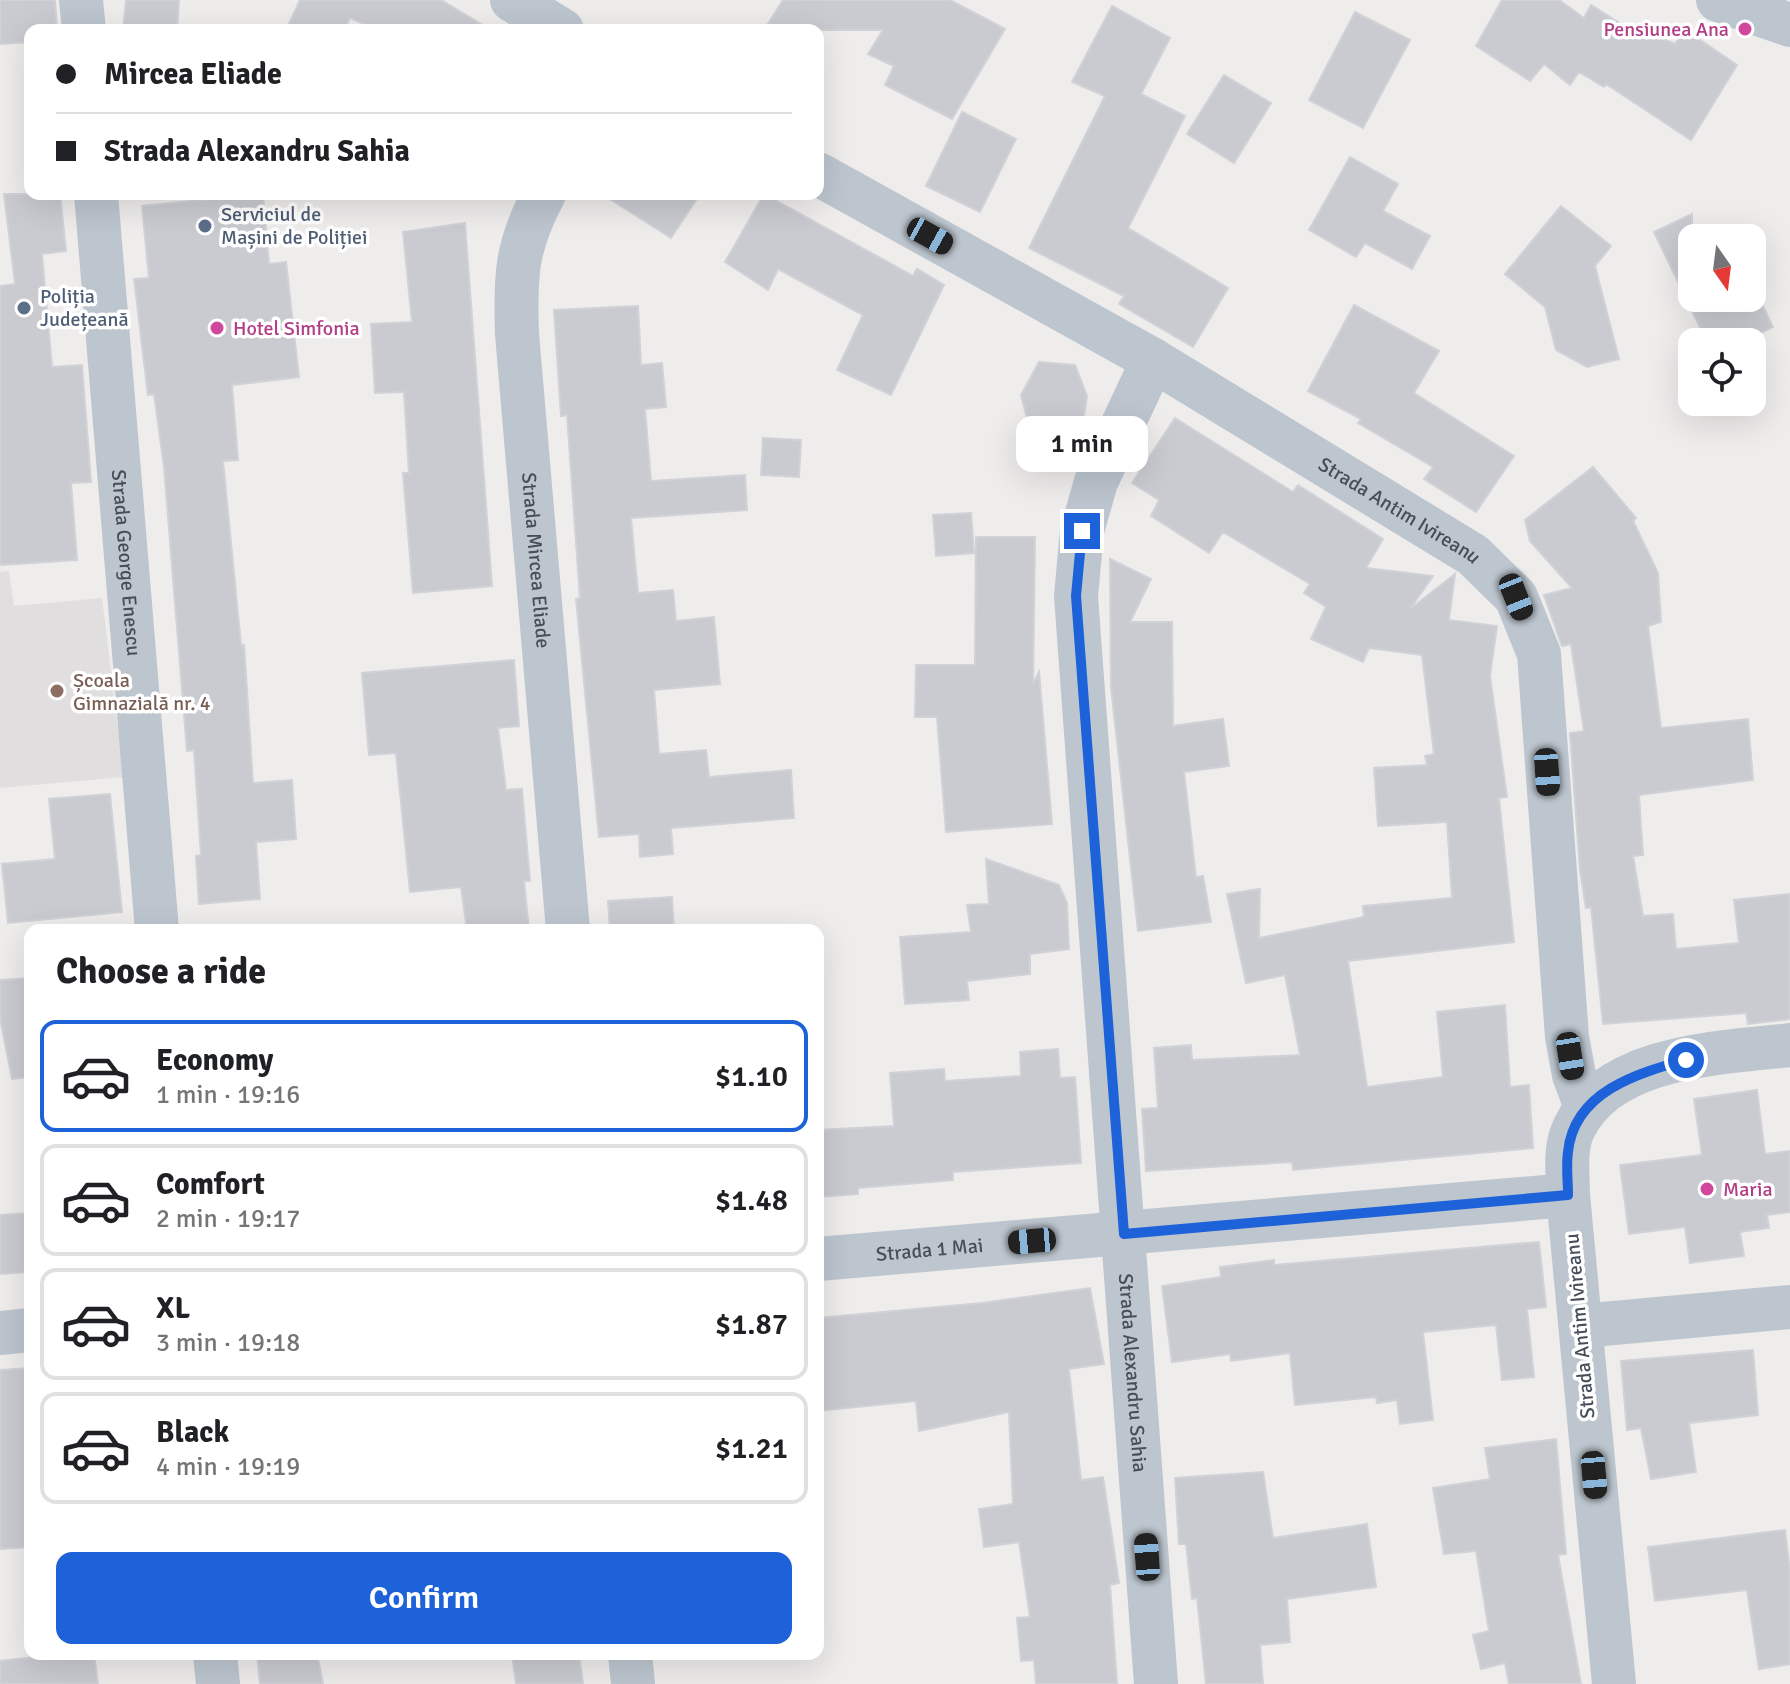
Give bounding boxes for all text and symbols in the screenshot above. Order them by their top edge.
place label: Pensiunea Ana [1603,17,1729,42]
marker: Pensiunea Ana [1736,20,1754,38]
text: Mircea Eliade [104,56,282,93]
text: Strada Alexandru Sahia [104,133,410,170]
place label: Serviciul de Mașini de Poliției [221,202,368,250]
car [903,214,957,258]
marker: Serviciul de Mașini de Poliției [196,217,214,235]
north arrow [1678,224,1766,312]
map controls [1678,224,1766,416]
place label: Poliția Județeană [40,284,129,332]
marker: Poliția Județeană [15,299,33,317]
place label: Hotel Simfonia [233,316,360,341]
marker: Hotel Simfonia [208,319,226,337]
button: locate [1678,328,1766,416]
callout: 1 min [1016,415,1148,471]
text: 1 min [1051,428,1113,460]
street label: Strada Antim Ivireanu [1314,451,1487,569]
street label: Strada George Enescu [106,468,147,657]
street label: Strada Mircea Eliade [516,471,556,649]
route end [1064,513,1100,549]
car [1496,570,1536,624]
place label: Școala Gimnazială nr. 4 [73,668,211,716]
marker: Școala Gimnazială nr. 4 [48,682,66,700]
car [1533,747,1561,797]
text: Choose a ride [56,949,266,994]
car [1554,1030,1586,1082]
icon: car [60,1040,132,1112]
text: Economy [156,1042,273,1079]
route start [1668,1042,1704,1078]
text: $1.10 [715,1058,788,1095]
text: 1 min · 19:16 [156,1079,300,1111]
icon: car [60,1164,132,1236]
text: Comfort [156,1166,265,1203]
place label: Maria [1723,1177,1773,1202]
marker: Maria [1698,1180,1716,1198]
text: $1.48 [715,1182,788,1219]
text: 2 min · 19:17 [156,1203,300,1235]
car [1007,1227,1057,1255]
street label: Strada 1 Mai [875,1232,984,1267]
street label: Strada Antim Ivireanu [1559,1232,1601,1420]
street label: Strada Alexandru Sahia [1113,1273,1153,1473]
icon: car [60,1288,132,1360]
text: XL [156,1290,190,1327]
text: $1.87 [715,1306,788,1343]
text: 3 min · 19:18 [156,1327,300,1359]
icon: car [60,1412,132,1484]
text: Black [156,1414,229,1451]
text: $1.21 [715,1430,788,1467]
car [1580,1450,1608,1500]
text: 4 min · 19:19 [156,1451,300,1483]
car [1133,1532,1161,1582]
button: Confirm [56,1552,792,1644]

